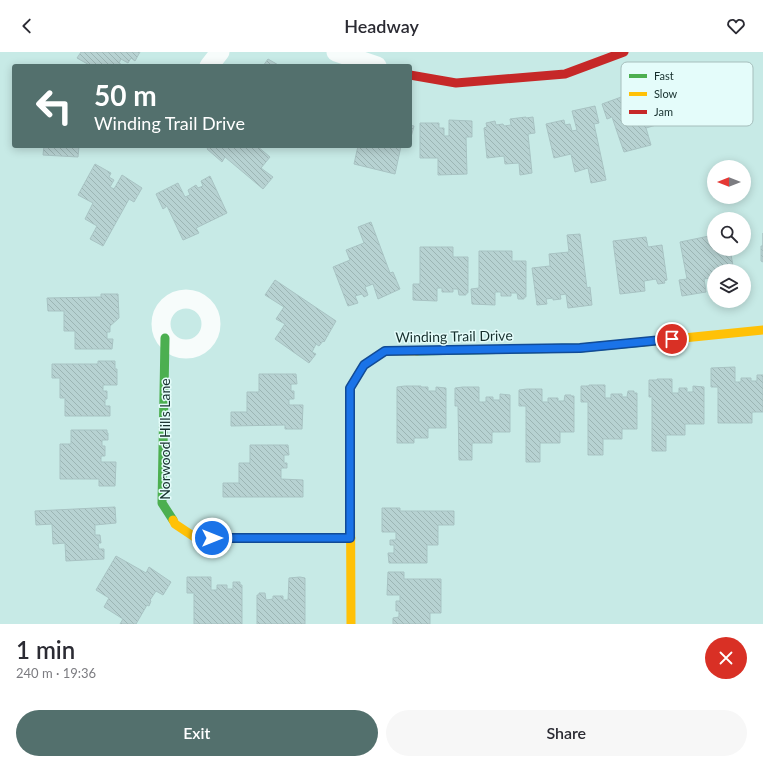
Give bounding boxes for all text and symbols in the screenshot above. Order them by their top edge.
icon: back [16,15,38,37]
text: Headway [344,15,419,37]
icon: heart [725,15,747,37]
legend [621,62,753,126]
text: Fast [654,69,674,82]
text: 50 m [94,78,157,112]
icon: left [28,80,80,132]
text: Slow [654,87,678,100]
text: Jam [654,105,673,118]
text: Winding Trail Drive [94,112,245,134]
north arrow [707,160,751,204]
map controls [707,160,751,308]
button: search [707,212,751,256]
button: layers [707,264,751,308]
pin [655,322,689,356]
street label: Winding Trail Drive [395,326,513,346]
icon: arrive [661,328,683,350]
street label: Norwood Hills Lane [156,378,173,500]
position arrow [191,517,233,559]
text: 1 min [16,635,75,664]
button: close [705,637,747,679]
text: 240 m · 19:36 [16,665,96,681]
button: Exit [16,710,378,756]
button: Share [386,710,747,756]

